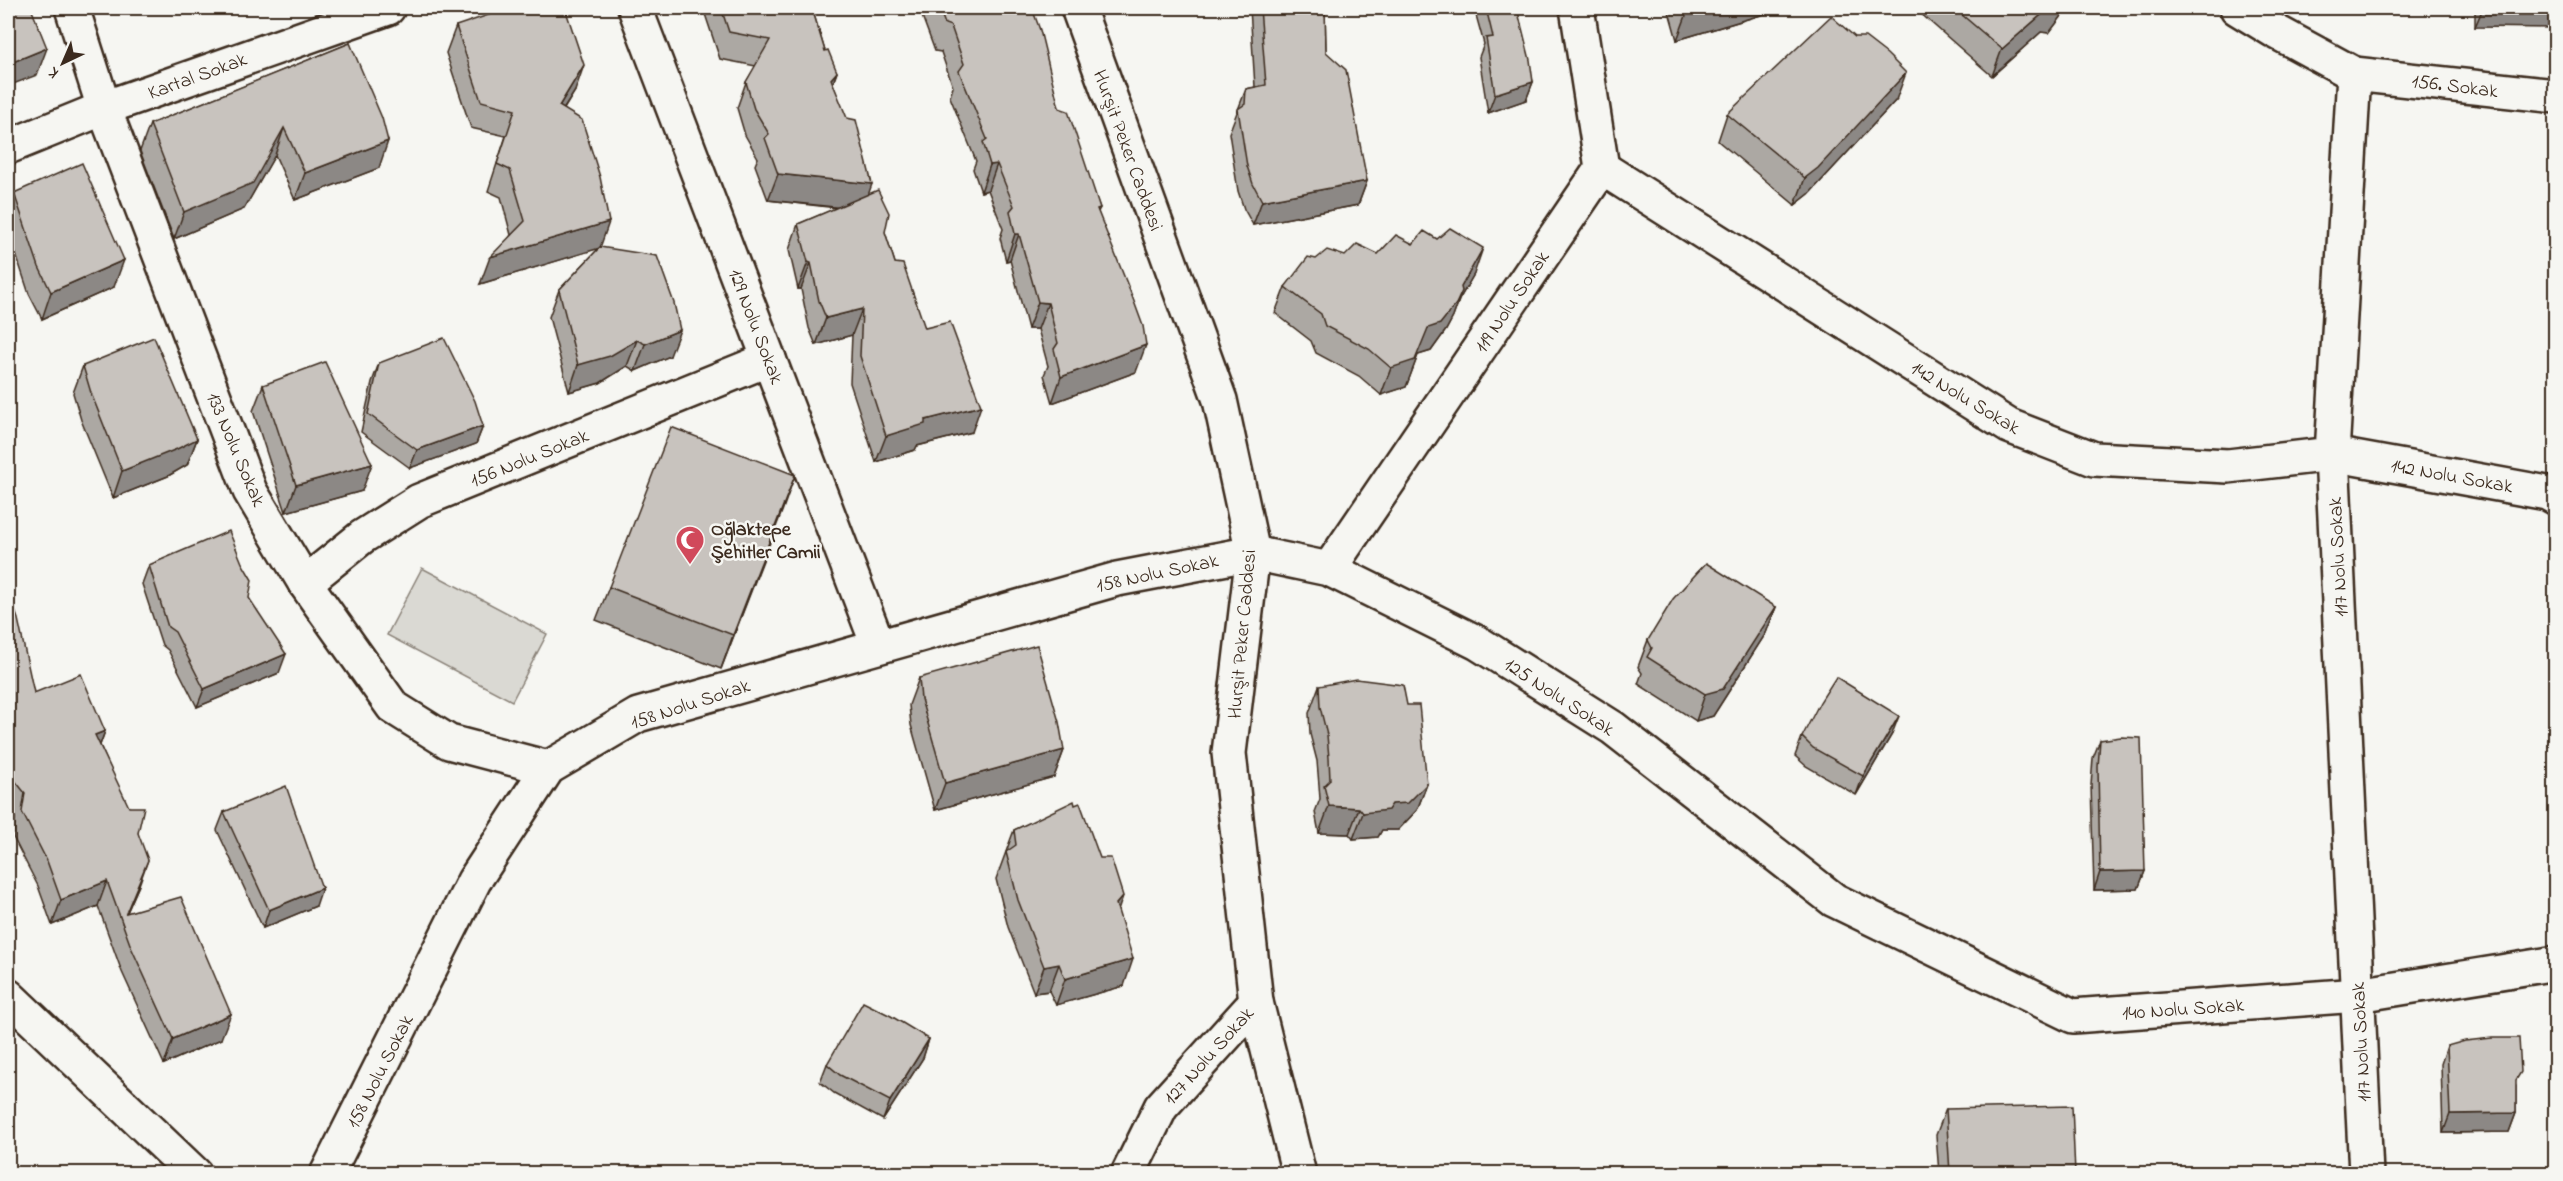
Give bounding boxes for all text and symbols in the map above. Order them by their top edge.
north arrow [33,33,93,93]
street label: Kartal Sokak [144,46,252,109]
text: K [42,60,65,84]
street label: Hurşit Peker Caddesi [1084,66,1169,236]
street label: 156. Sokak [2410,68,2500,107]
street label: 119 Nolu Sokak [1468,245,1558,359]
street label: 129 Nolu Sokak [719,265,790,389]
street label: 142 Nolu Sokak [1904,355,2025,444]
street label: 133 Nolu Sokak [198,388,272,512]
street label: 156 Nolu Sokak [466,422,594,496]
street label: 142 Nolu Sokak [2388,452,2515,503]
street label: 117 Nolu Sokak [2322,496,2357,618]
place label: Oğlaktepe Şehitler Camii [711,516,821,568]
mosque icon: Oğlaktepe Şehitler Camii [674,524,706,566]
street label: 158 Nolu Sokak [1094,547,1222,602]
street label: Hurşit Peker Caddesi [1222,548,1265,720]
street label: 125 Nolu Sokak [1498,651,1620,745]
street label: 158 Nolu Sokak [627,672,755,738]
street label: 117 Nolu Sokak [2345,981,2380,1103]
street label: 140 Nolu Sokak [2121,992,2245,1029]
street label: 127 Nolu Sokak [1158,1001,1262,1112]
street label: 158 Nolu Sokak [340,1010,422,1134]

